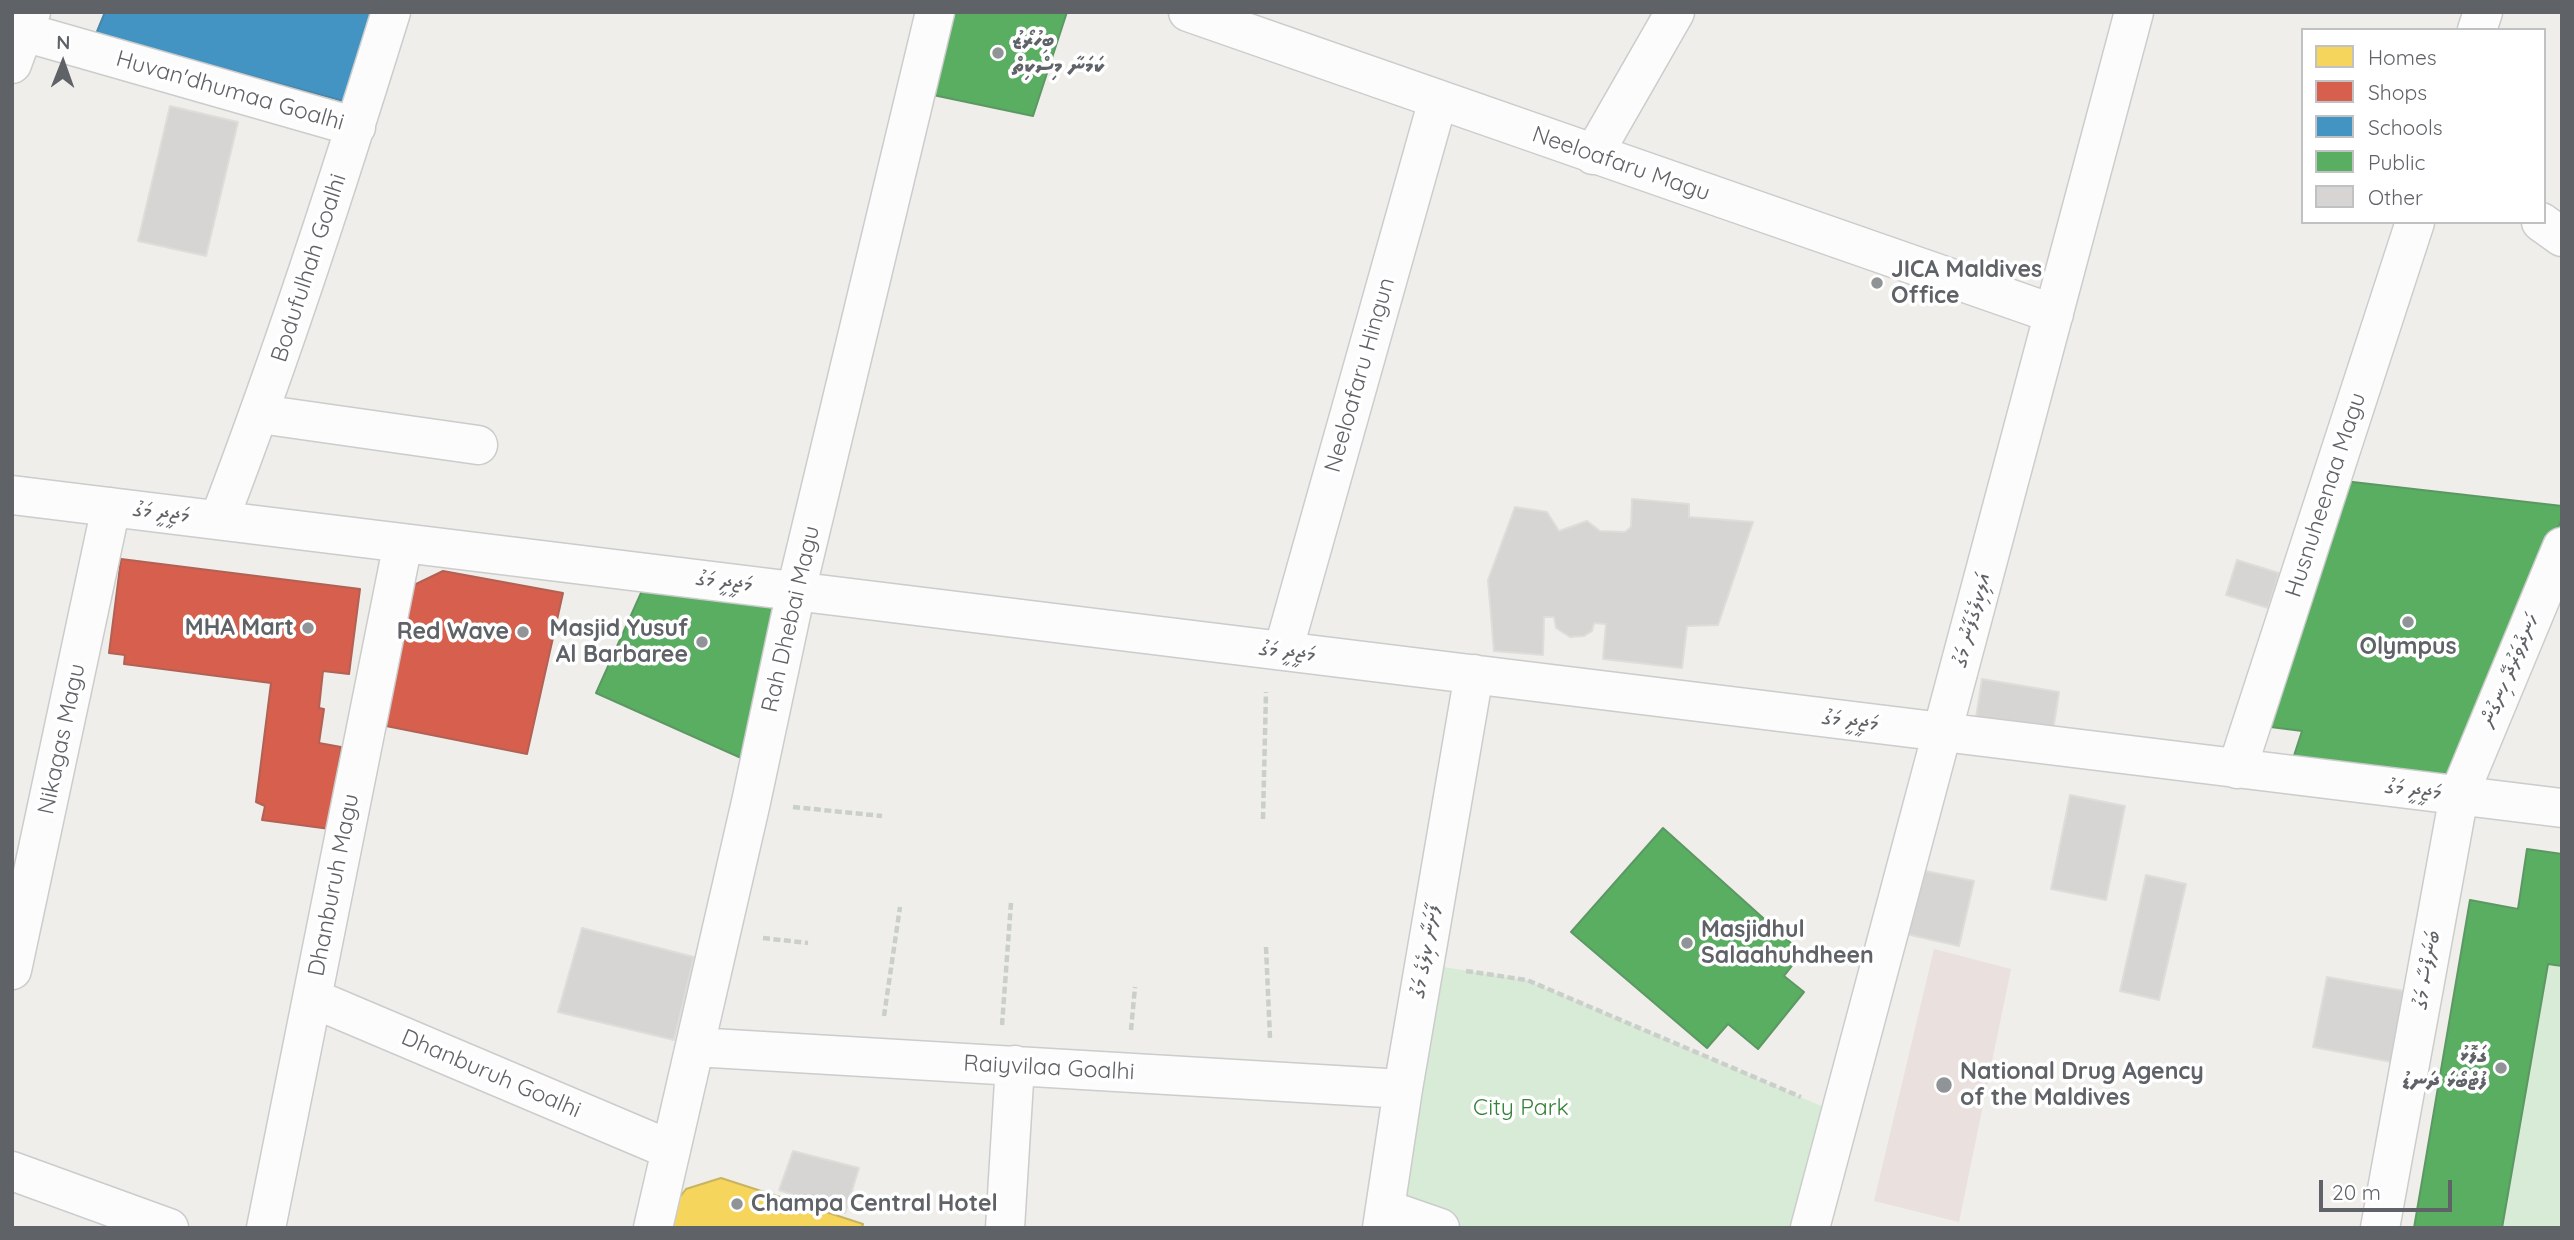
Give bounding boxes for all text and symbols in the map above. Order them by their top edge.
place label: ބިހުރޯޒު ކަމަނާ މިސްކިތް [1012,26,1104,80]
north arrow [28,28,98,98]
legend [2301,28,2546,224]
text: N [56,30,71,54]
text: Homes [2368,44,2437,70]
street label: Huvan'dhumaa Goalhi [113,45,347,137]
marker: ބިހުރޯޒު ކަމަނާ މިސްކިތް [990,45,1006,61]
text: Shops [2368,79,2427,105]
text: Schools [2368,114,2443,140]
street label: Neeloafaru Magu [1528,121,1714,207]
text: Public [2368,149,2425,175]
street label: Bodufulhah Goalhi [266,170,352,366]
text: Other [2368,184,2423,210]
place label: JICA Maldives Office [1891,256,2042,310]
street label: Neeloafaru Hingun [1319,274,1401,476]
marker: JICA Maldives Office [1869,275,1885,291]
street label: Husnuheenaa Magu [2280,389,2372,601]
street label: މަޖީދީ މަގު [132,496,190,530]
street label: Rah Dhebai Magu [756,523,826,715]
street label: މަޖީދީ މަގު [695,565,753,599]
street label: އަލިކިލެގެފާނު މަގު [1946,570,1998,670]
street label: ހަނދުވަރުދޭ ހިނގުން [2474,610,2546,732]
place label: MHA Mart [185,614,294,642]
marker: Olympus [2400,614,2416,630]
place label: Masjid Yusuf Al Barbaree [550,615,688,669]
place label: Red Wave [397,618,509,646]
marker: MHA Mart [300,620,316,636]
marker: Red Wave [515,624,531,640]
place label: Olympus [2359,633,2457,661]
marker: Masjid Yusuf Al Barbaree [694,634,710,650]
street label: މަޖީދީ މަގު [1258,635,1316,669]
street label: Nikagas Magu [33,661,91,817]
street label: މަޖީދީ މަގު [1821,704,1879,738]
street label: މަޖީދީ މަގު [2384,773,2442,807]
street label: Dhanburuh Magu [303,791,365,979]
street label: ފާށަނާ ކިލެގެ މަގު [1404,902,1448,1000]
place label: Masjidhul Salaahuhdheen [1701,916,1874,970]
street label: ބަނަފްސާ މަގު [2407,929,2447,1011]
marker: Masjidhul Salaahuhdheen [1679,935,1695,951]
street label: Dhanburuh Goalhi [397,1024,585,1124]
place label: ގަލޮޅު ފުޓްބޯޅަ ދަނޑު [2402,1041,2487,1095]
street label: Raiyvilaa Goalhi [963,1050,1135,1086]
place label: National Drug Agency of the Maldives [1960,1058,2204,1112]
marker: ގަލޮޅު ފުޓްބޯޅަ ދަނޑު [2493,1060,2509,1076]
marker: National Drug Agency of the Maldives [1934,1075,1954,1095]
park label: City Park [1473,1094,1569,1122]
scale bar [2322,1166,2455,1210]
text: 20 m [2332,1179,2381,1205]
place label: Champa Central Hotel [751,1190,998,1218]
marker: Champa Central Hotel [729,1196,745,1212]

